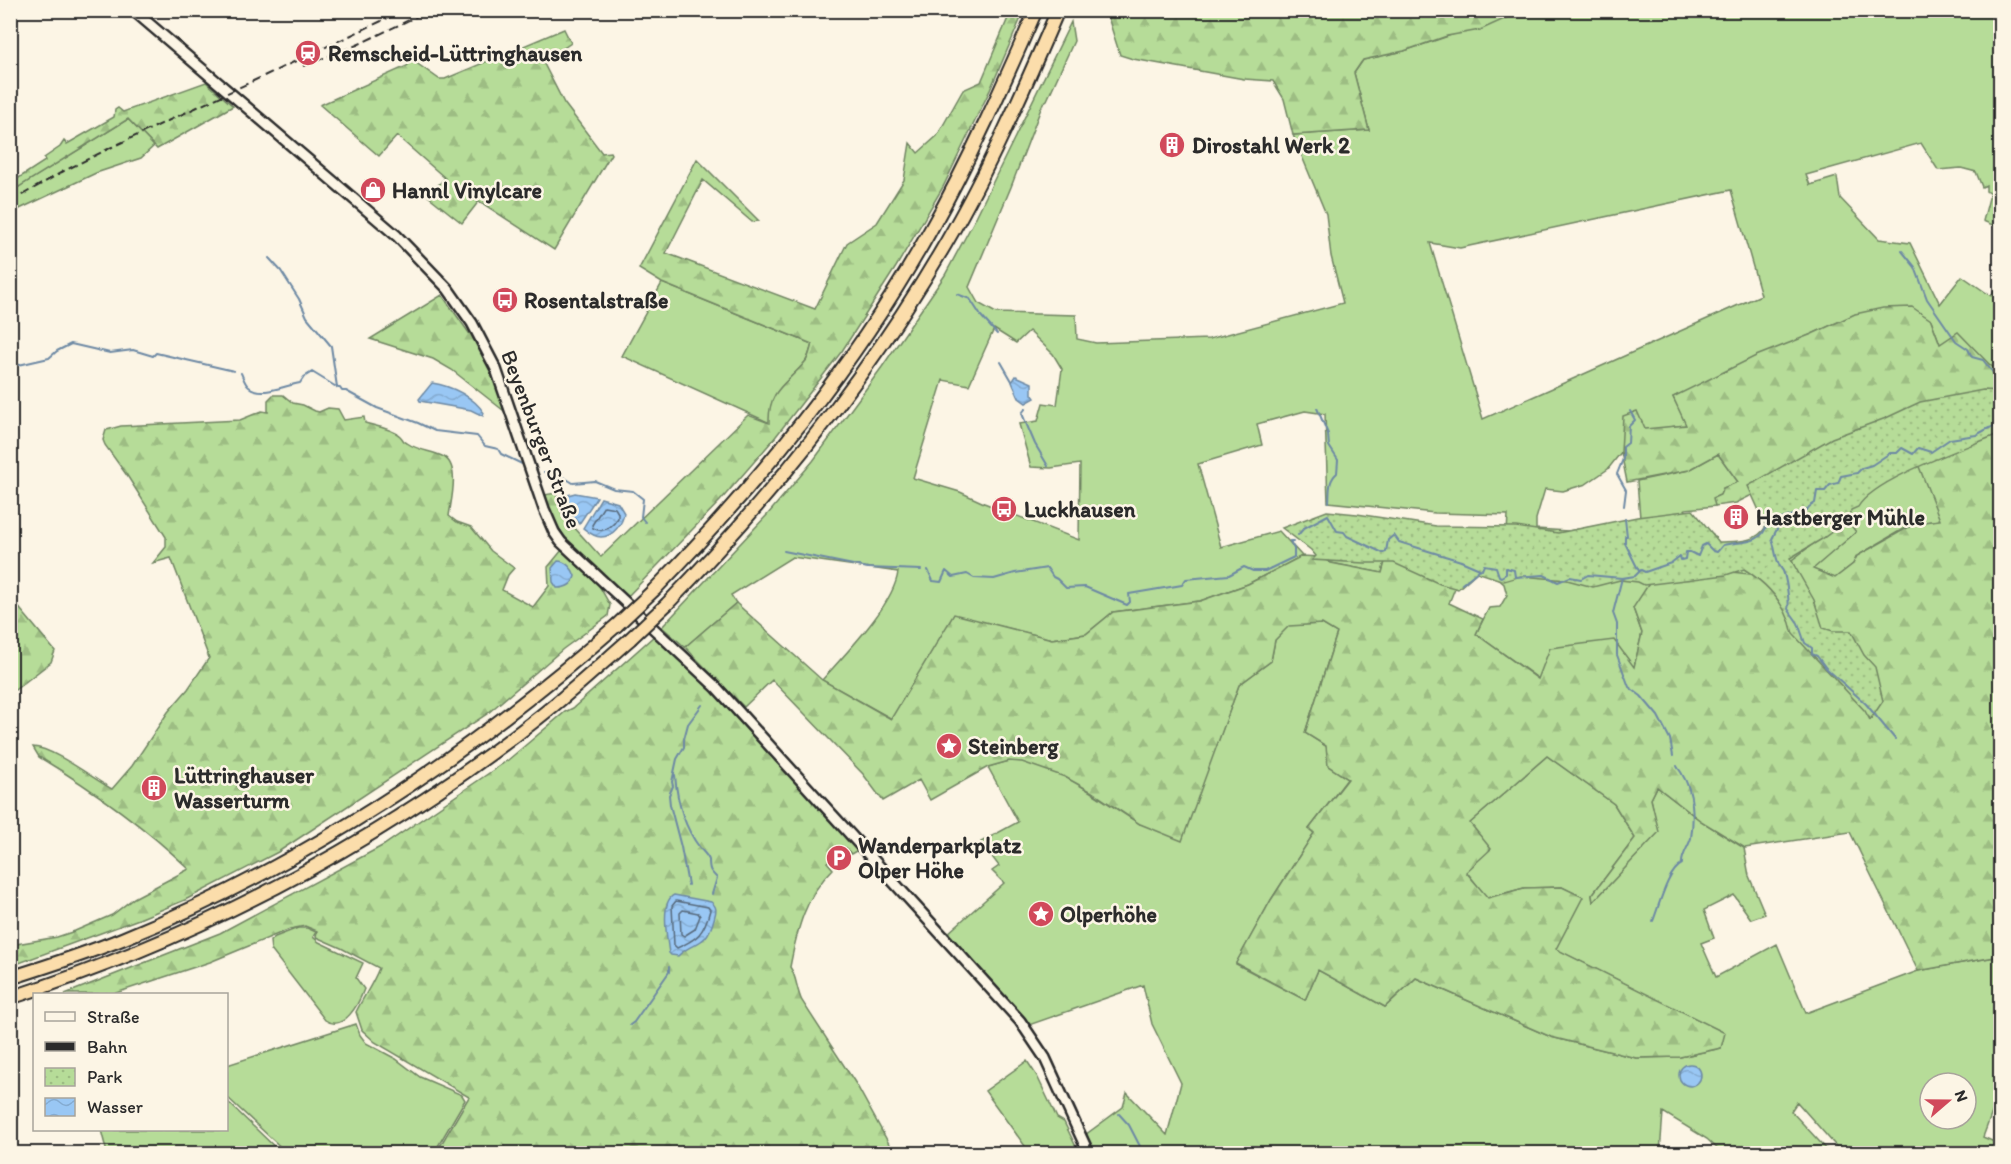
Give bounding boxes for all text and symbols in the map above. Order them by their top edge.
station icon: Remscheid-Lüttringhausen [293,38,323,68]
place label: Remscheid-Lüttringhausen [328,40,582,67]
building icon: Dirostahl Werk 2 [1157,130,1187,160]
place label: Dirostahl Werk 2 [1192,132,1350,159]
shop icon: Hannl Vinylcare [358,175,388,205]
place label: Hannl Vinylcare [392,177,542,204]
bus stop icon: Rosentalstraße [490,285,520,315]
place label: Rosentalstraße [524,287,669,314]
street label: Beyenburger Straße [495,346,588,532]
bus stop icon: Luckhausen [989,494,1019,524]
place label: Luckhausen [1024,496,1136,523]
building icon: Hastberger Mühle [1721,502,1751,532]
place label: Hastberger Mühle [1756,504,1925,531]
place icon: Steinberg [934,731,964,761]
place label: Steinberg [968,733,1059,760]
place label: Lüttringhauser Wasserturm [174,762,315,814]
building icon: Lüttringhauser Wasserturm [139,773,169,803]
place label: Wanderparkplatz Olper Höhe [858,832,1022,884]
parking icon: Wanderparkplatz Olper Höhe [824,843,854,873]
place icon: Olperhöhe [1026,899,1056,929]
place label: Olperhöhe [1060,901,1157,928]
legend [33,993,228,1131]
text: Straße [87,1006,140,1028]
text: Bahn [87,1036,128,1058]
text: Park [87,1066,122,1088]
north arrow [1918,1071,1978,1131]
text: N [1951,1088,1972,1104]
text: Wasser [87,1096,144,1118]

